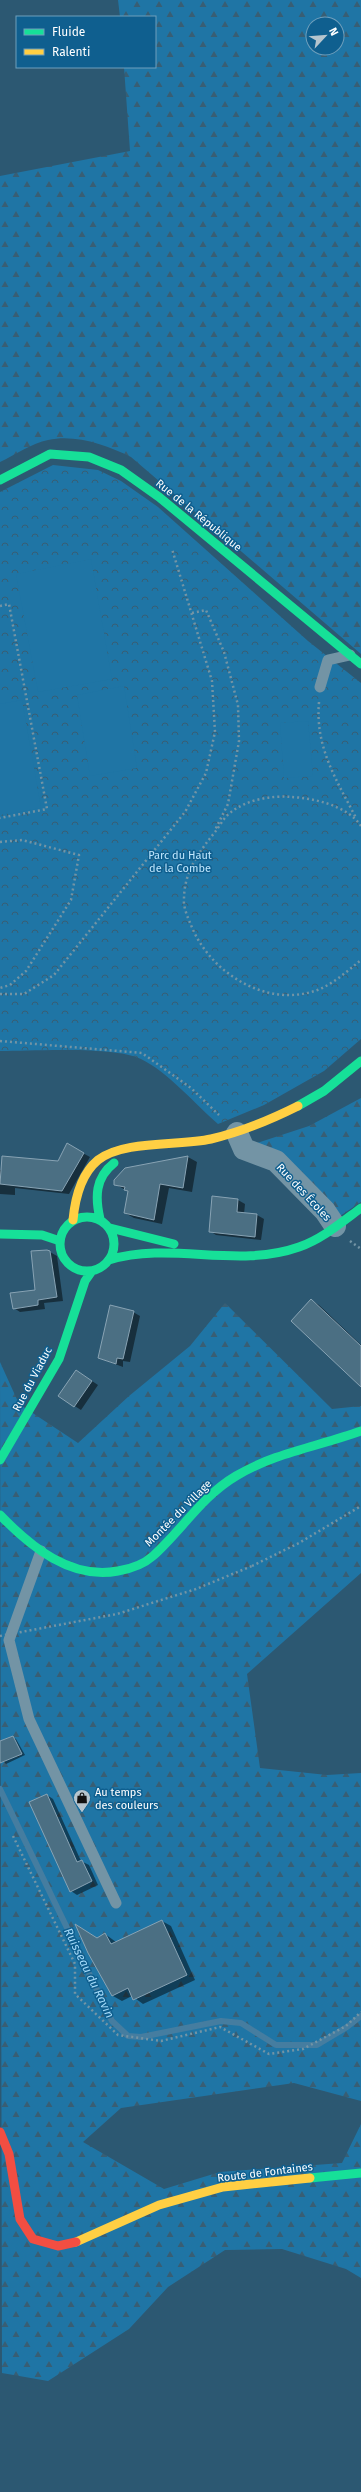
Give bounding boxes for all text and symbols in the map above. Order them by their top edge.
legend [16,16,156,68]
north arrow [305,16,345,56]
text: Fluide [52,25,85,39]
text: N [326,26,341,38]
text: Ralenti [52,45,90,59]
street label: Rue de la République [153,477,244,554]
park label: Parc du Haut de la Combe [148,849,212,875]
street label: Rue des Écoles [274,1160,334,1224]
street label: Rue du Viaduc [10,1345,55,1414]
street label: Montée du Village [142,1477,214,1549]
place label: Au temps des couleurs [95,1786,158,1812]
shop icon: Au temps des couleurs [72,1788,92,1813]
water label: Ruisseau du Ravin [61,1926,117,2020]
street label: Route de Fontaines [217,2160,313,2185]

